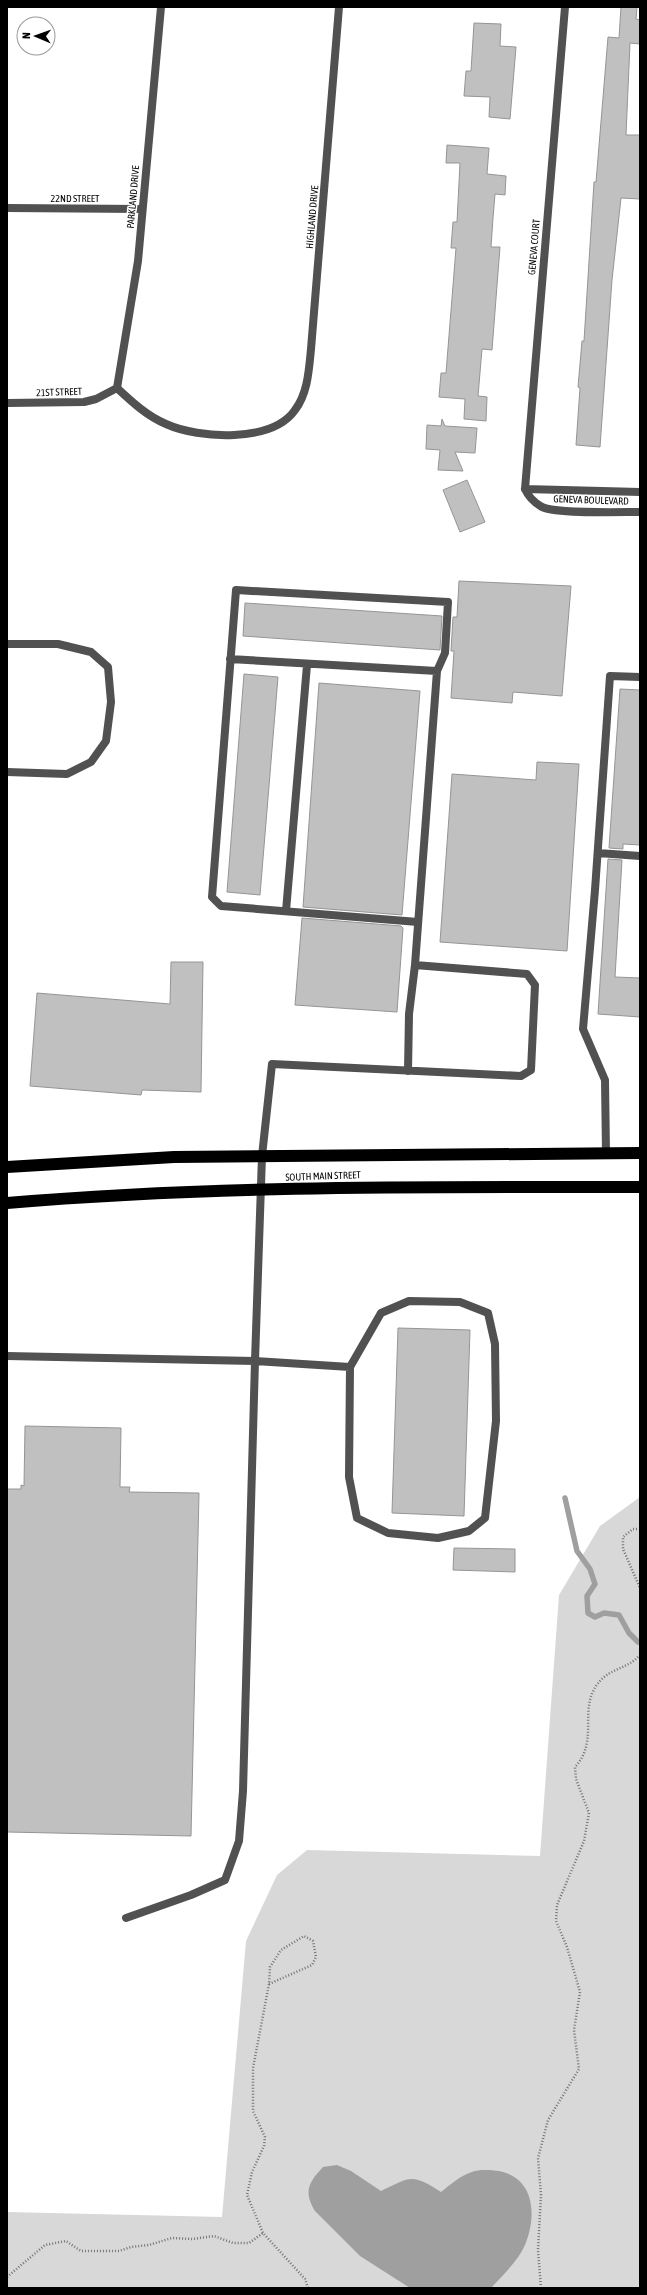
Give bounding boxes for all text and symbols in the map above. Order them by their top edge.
north arrow [16,16,56,56]
text: N [20,32,32,39]
street label: PARKLAND DRIVE [125,164,141,229]
street label: HIGHLAND DRIVE [304,184,320,249]
street label: 22ND STREET [51,193,100,204]
street label: GENEVA COURT [526,218,542,275]
street label: 21ST STREET [36,386,83,398]
street label: GENEVA BOULEVARD [553,493,629,507]
street label: SOUTH MAIN STREET [285,1169,361,1183]

